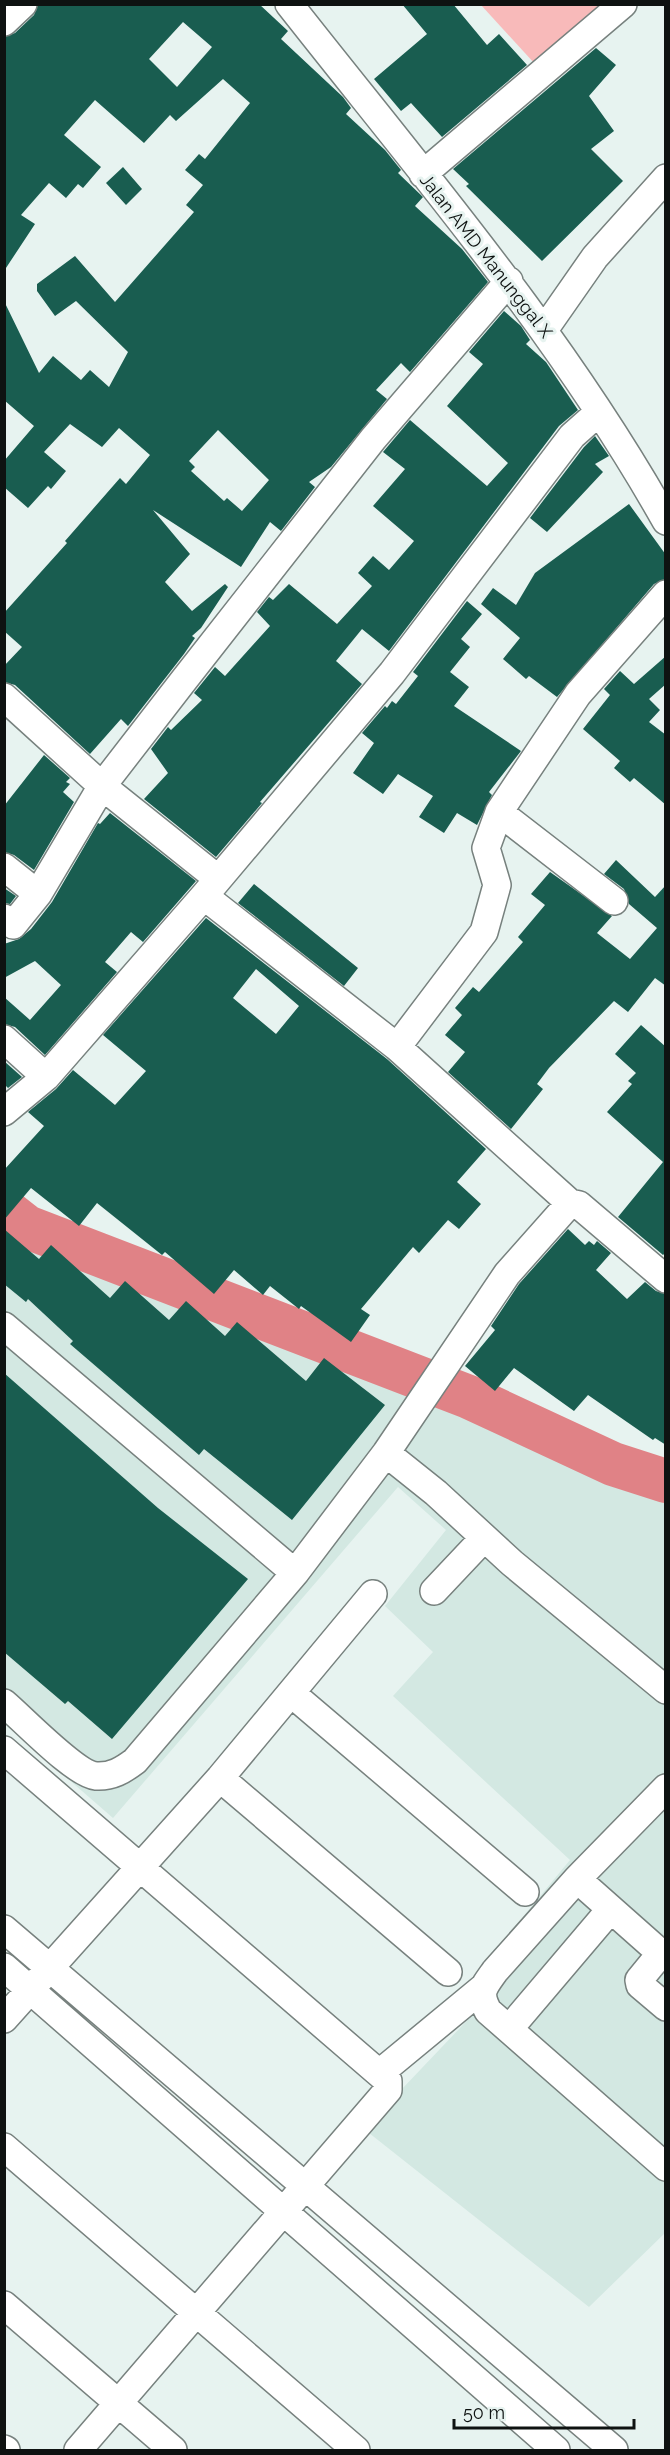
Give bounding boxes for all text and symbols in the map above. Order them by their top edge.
street label: Jalan AMD Manunggal X [416,170,557,342]
scale bar [454,2392,634,2430]
text: 50 m [463,2402,505,2423]

